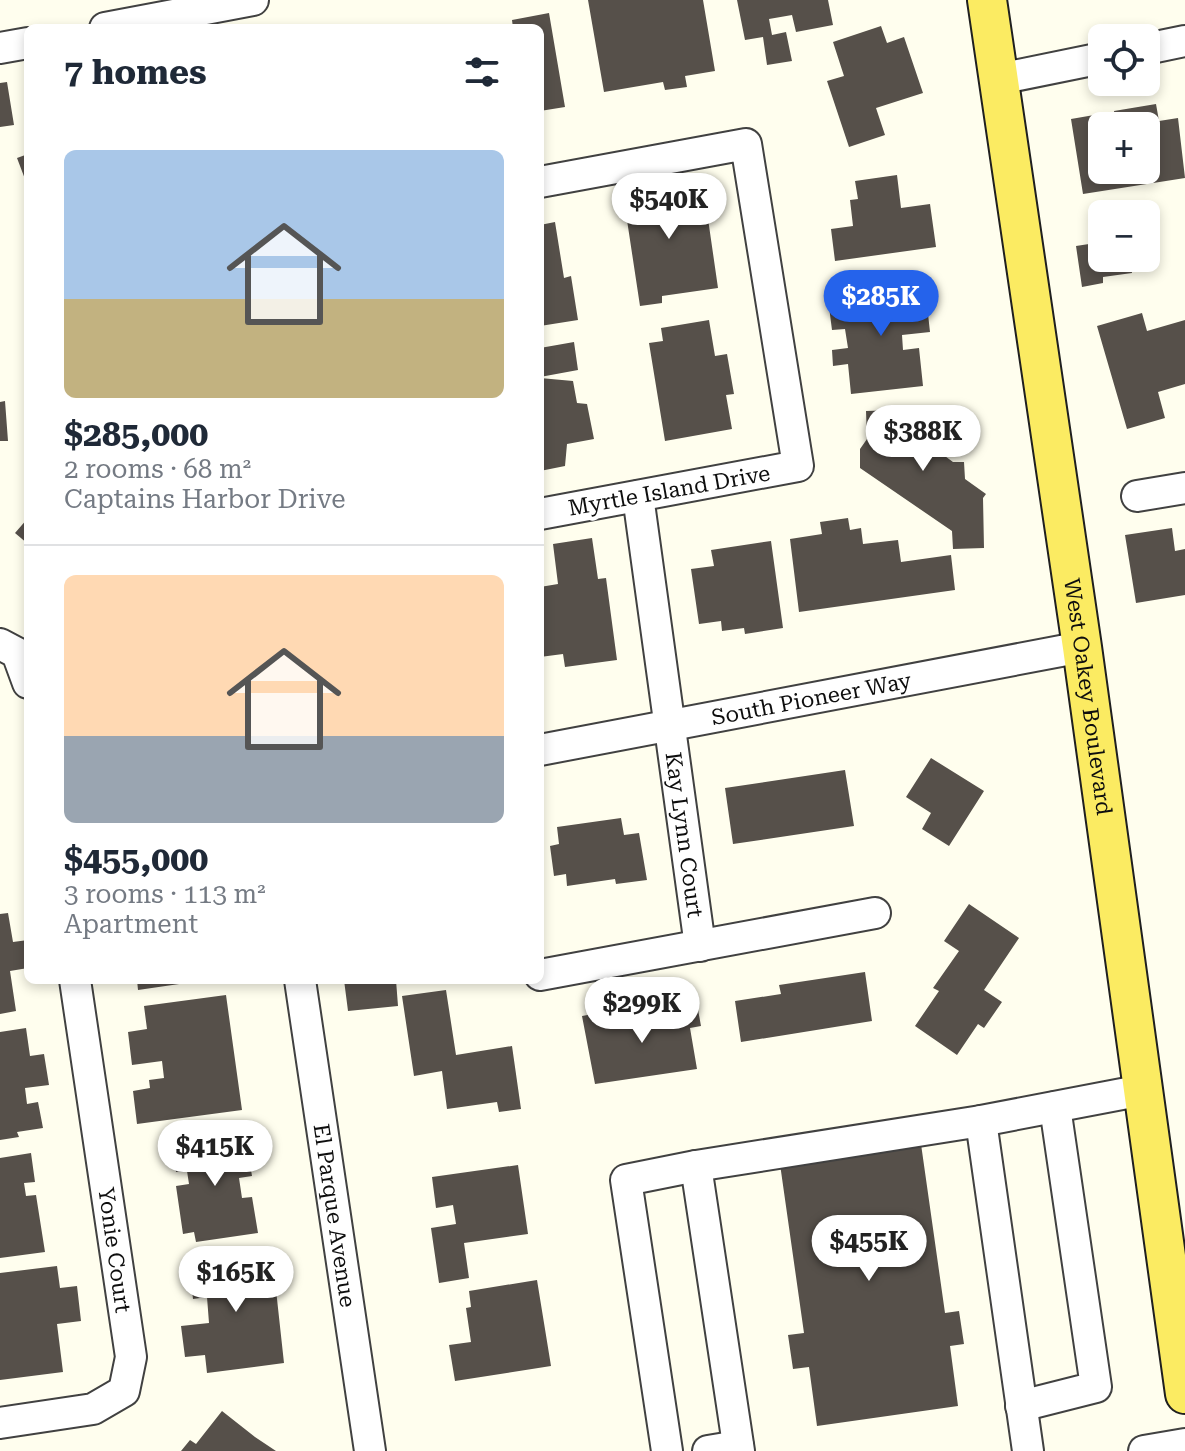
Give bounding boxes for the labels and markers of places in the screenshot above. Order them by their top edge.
pin: $540K [613,173,725,241]
pin: $285K [825,270,937,338]
pin: $388K [867,405,979,473]
pin: $299K [586,977,698,1045]
pin: $415K [159,1120,271,1188]
pin: $455K [813,1215,925,1283]
pin: $165K [180,1246,292,1314]

